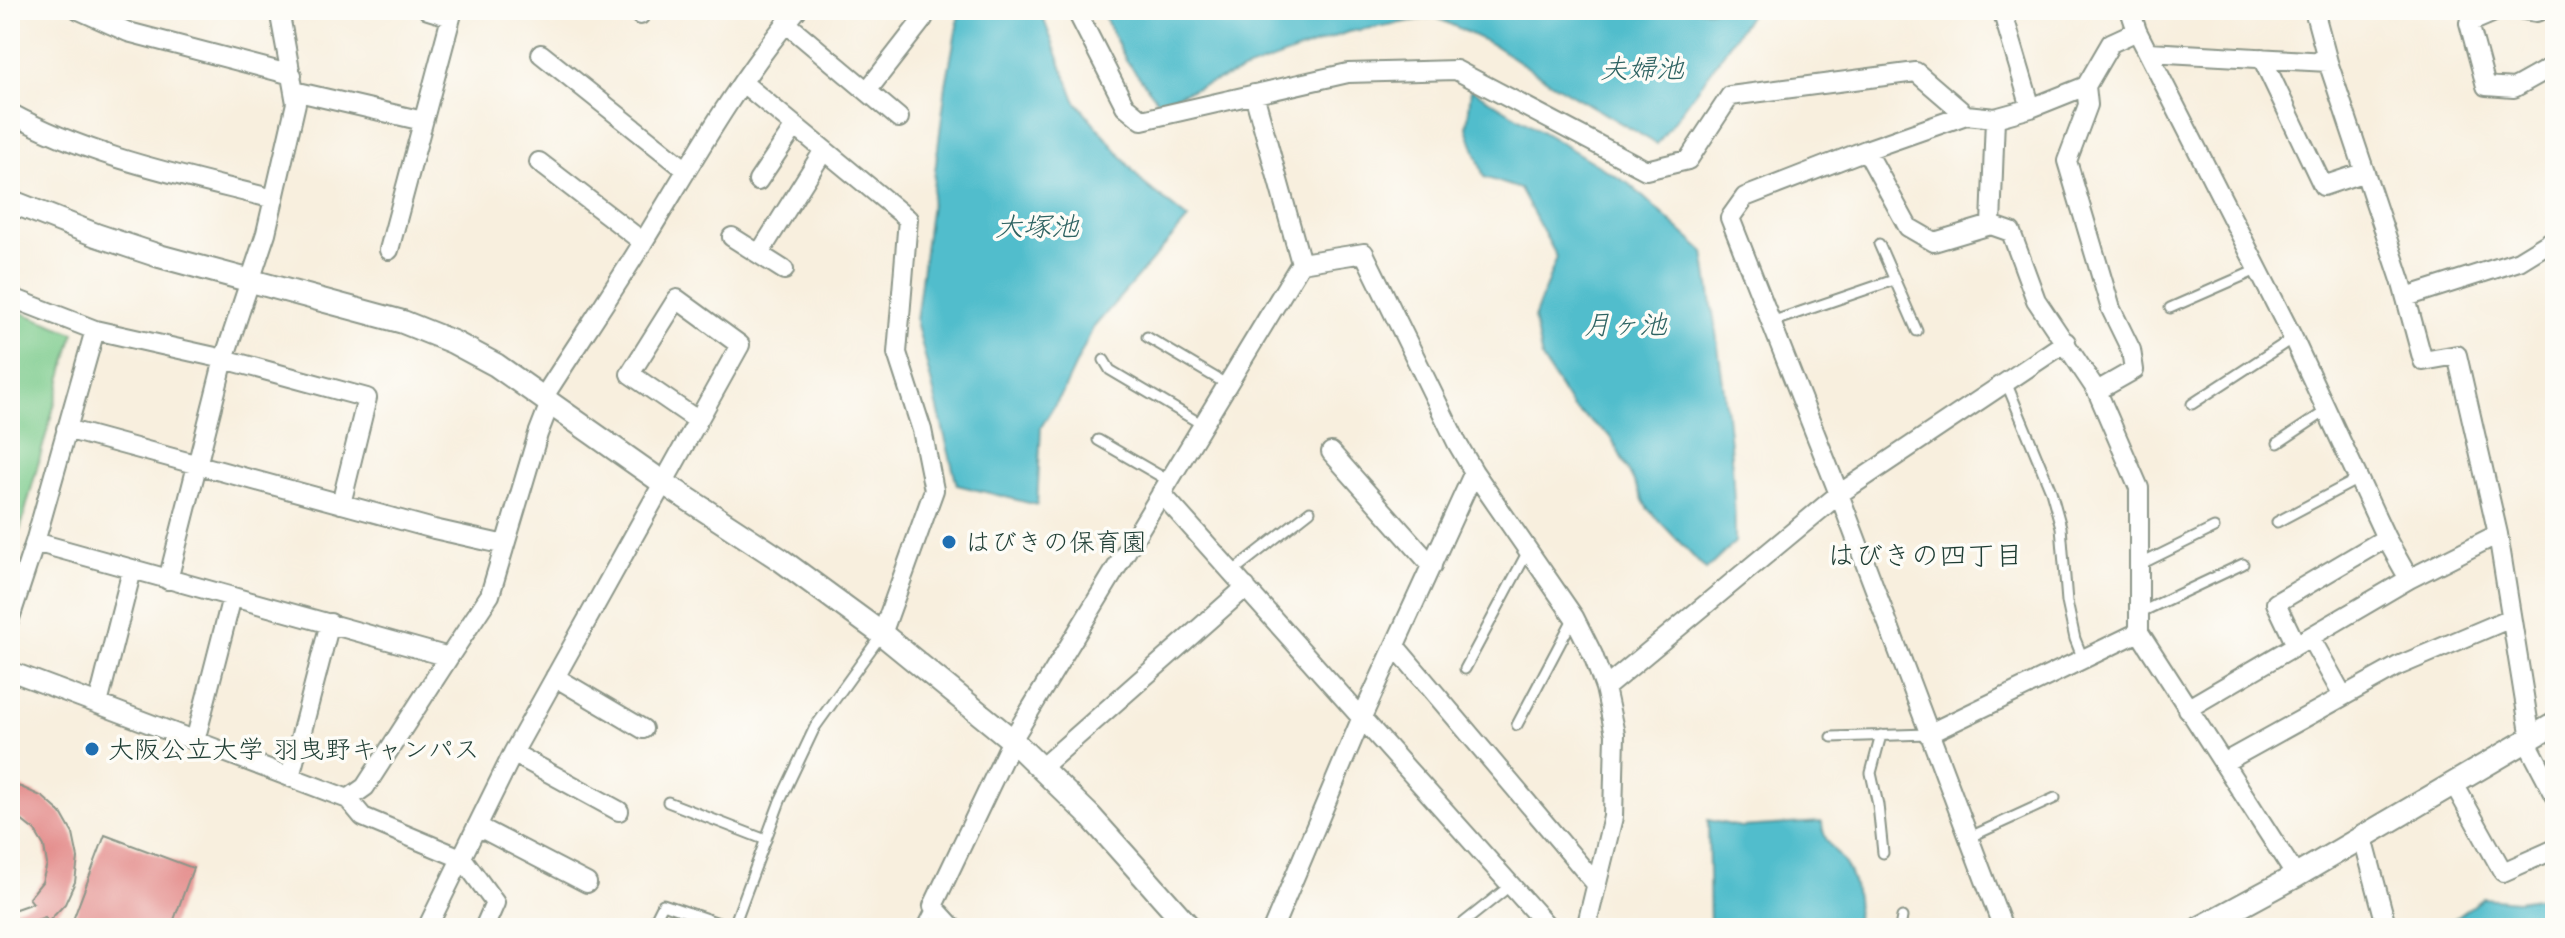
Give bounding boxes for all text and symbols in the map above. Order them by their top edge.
water label: 夫婦池 [1600,53,1685,85]
water label: 大塚池 [995,211,1080,243]
water label: 月ヶ池 [1583,309,1668,341]
place label: はびきの保育園 [965,528,1147,558]
marker: はびきの保育園 [940,533,958,551]
district label: はびきの四丁目 [1827,540,2023,572]
place label: 大阪公立大学 羽曳野キャンパス [108,735,480,765]
marker: 大阪公立大学 羽曳野キャンパス [83,740,101,758]

